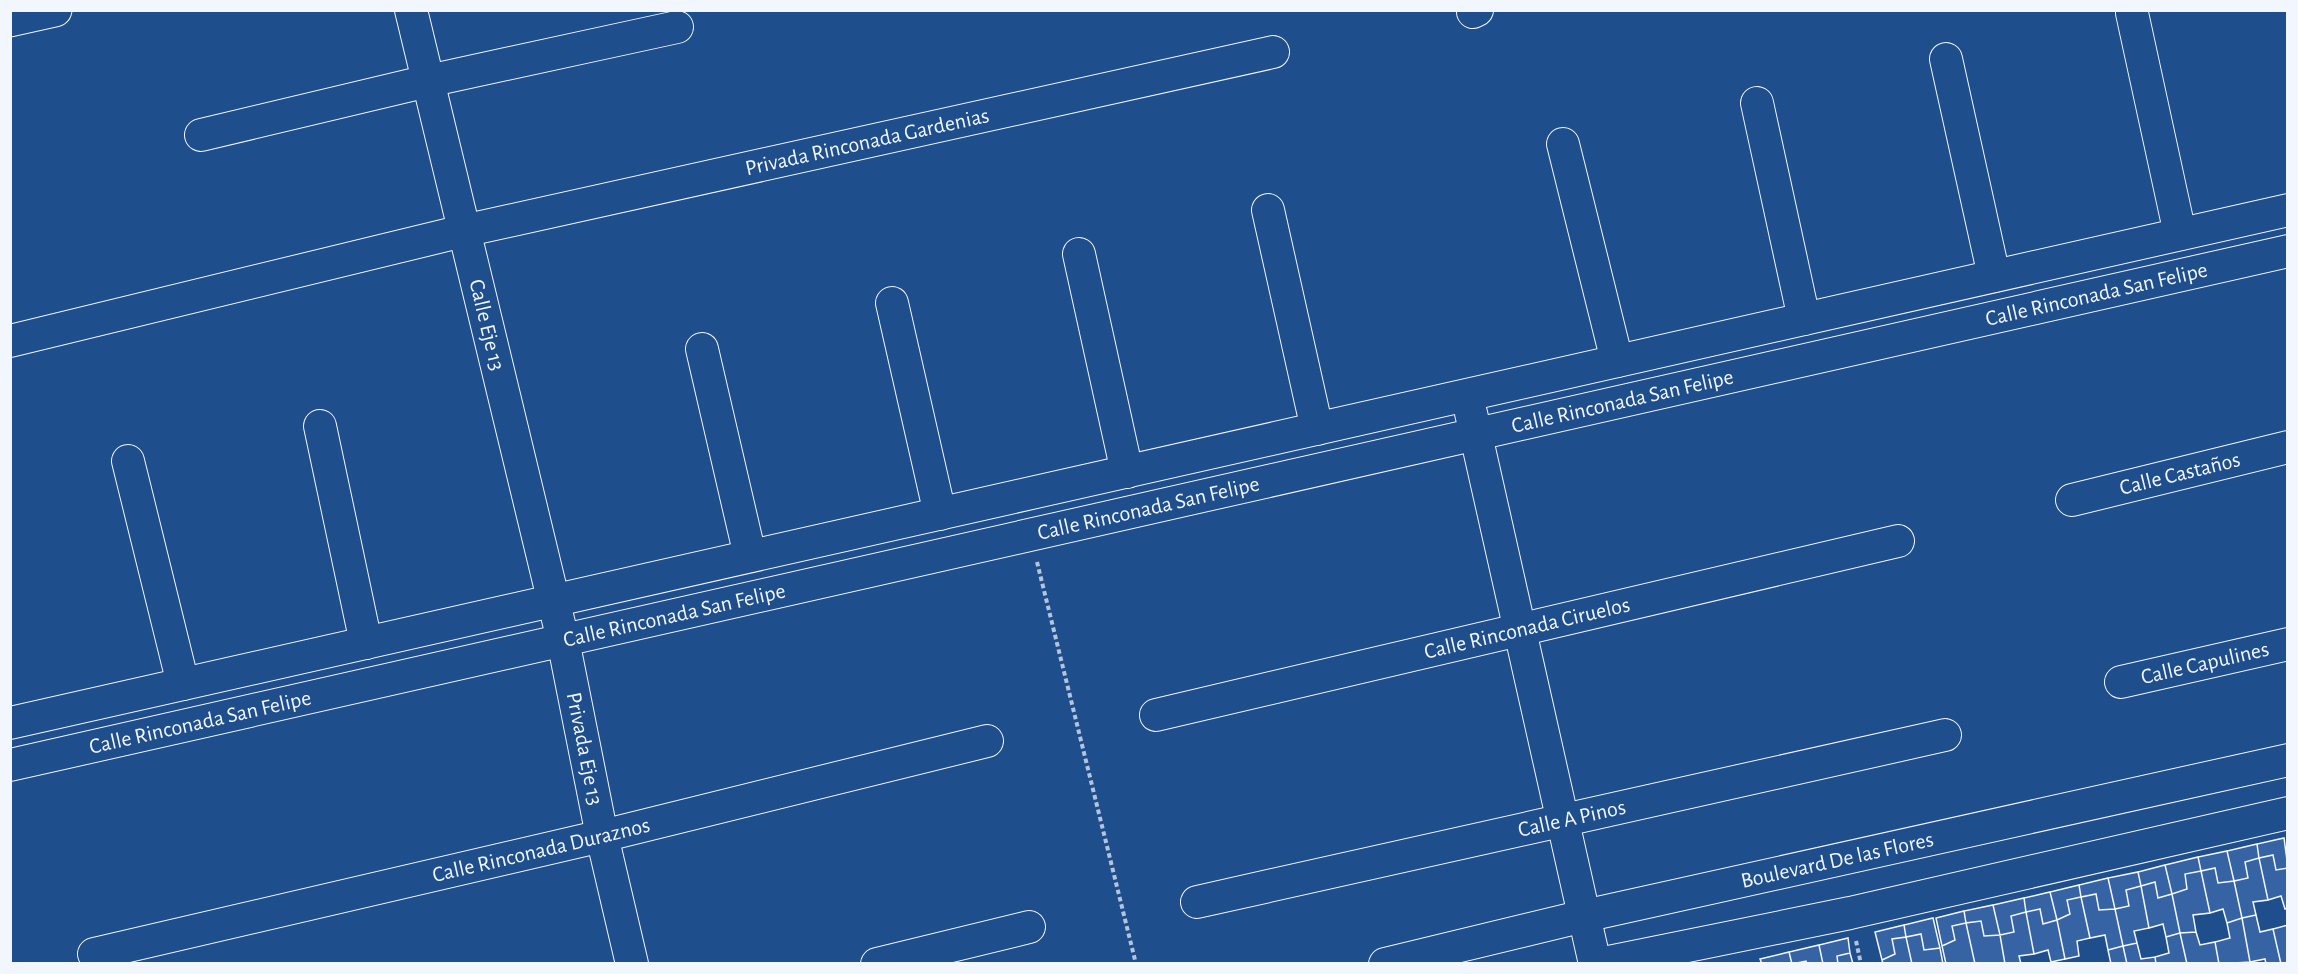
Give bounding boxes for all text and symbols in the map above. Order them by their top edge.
street label: Privada Rinconada Gardenias [743,104,991,179]
street label: Calle Rinconada San Felipe [1983,258,2210,330]
street label: Calle Eje 13 [465,277,509,373]
street label: Calle Rinconada San Felipe [1509,365,1736,437]
street label: Calle Castaños [2117,448,2242,499]
street label: Calle Rinconada San Felipe [1035,472,1262,544]
street label: Calle Rinconada San Felipe [561,579,787,651]
street label: Calle Rinconada Ciruelos [1422,593,1632,663]
street label: Calle Capulines [2139,638,2271,688]
street label: Calle Rinconada San Felipe [87,686,313,758]
street label: Privada Eje 13 [563,690,607,807]
street label: Calle A Pinos [1516,796,1628,841]
street label: Calle Rinconada Duraznos [430,814,652,886]
street label: Boulevard De las Flores [1739,828,1936,892]

